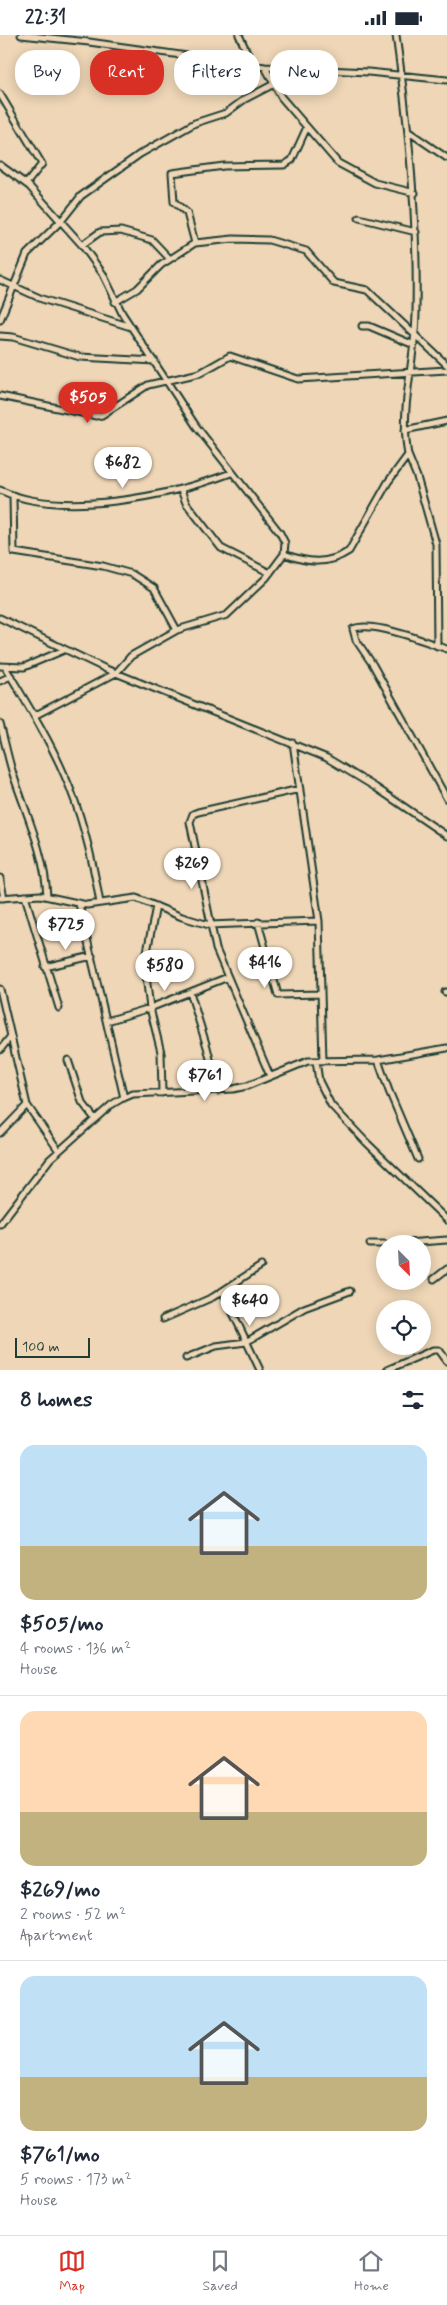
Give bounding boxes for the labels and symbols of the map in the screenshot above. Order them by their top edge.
pin: $505 [58,381,118,424]
pin: $682 [93,447,153,489]
pin: $269 [162,847,222,890]
pin: $725 [36,909,96,951]
pin: $416 [235,947,295,989]
pin: $580 [135,949,195,992]
pin: $761 [175,1059,235,1102]
north arrow [376,1235,431,1290]
pin: $640 [220,1285,280,1327]
scale bar [15,1335,90,1358]

